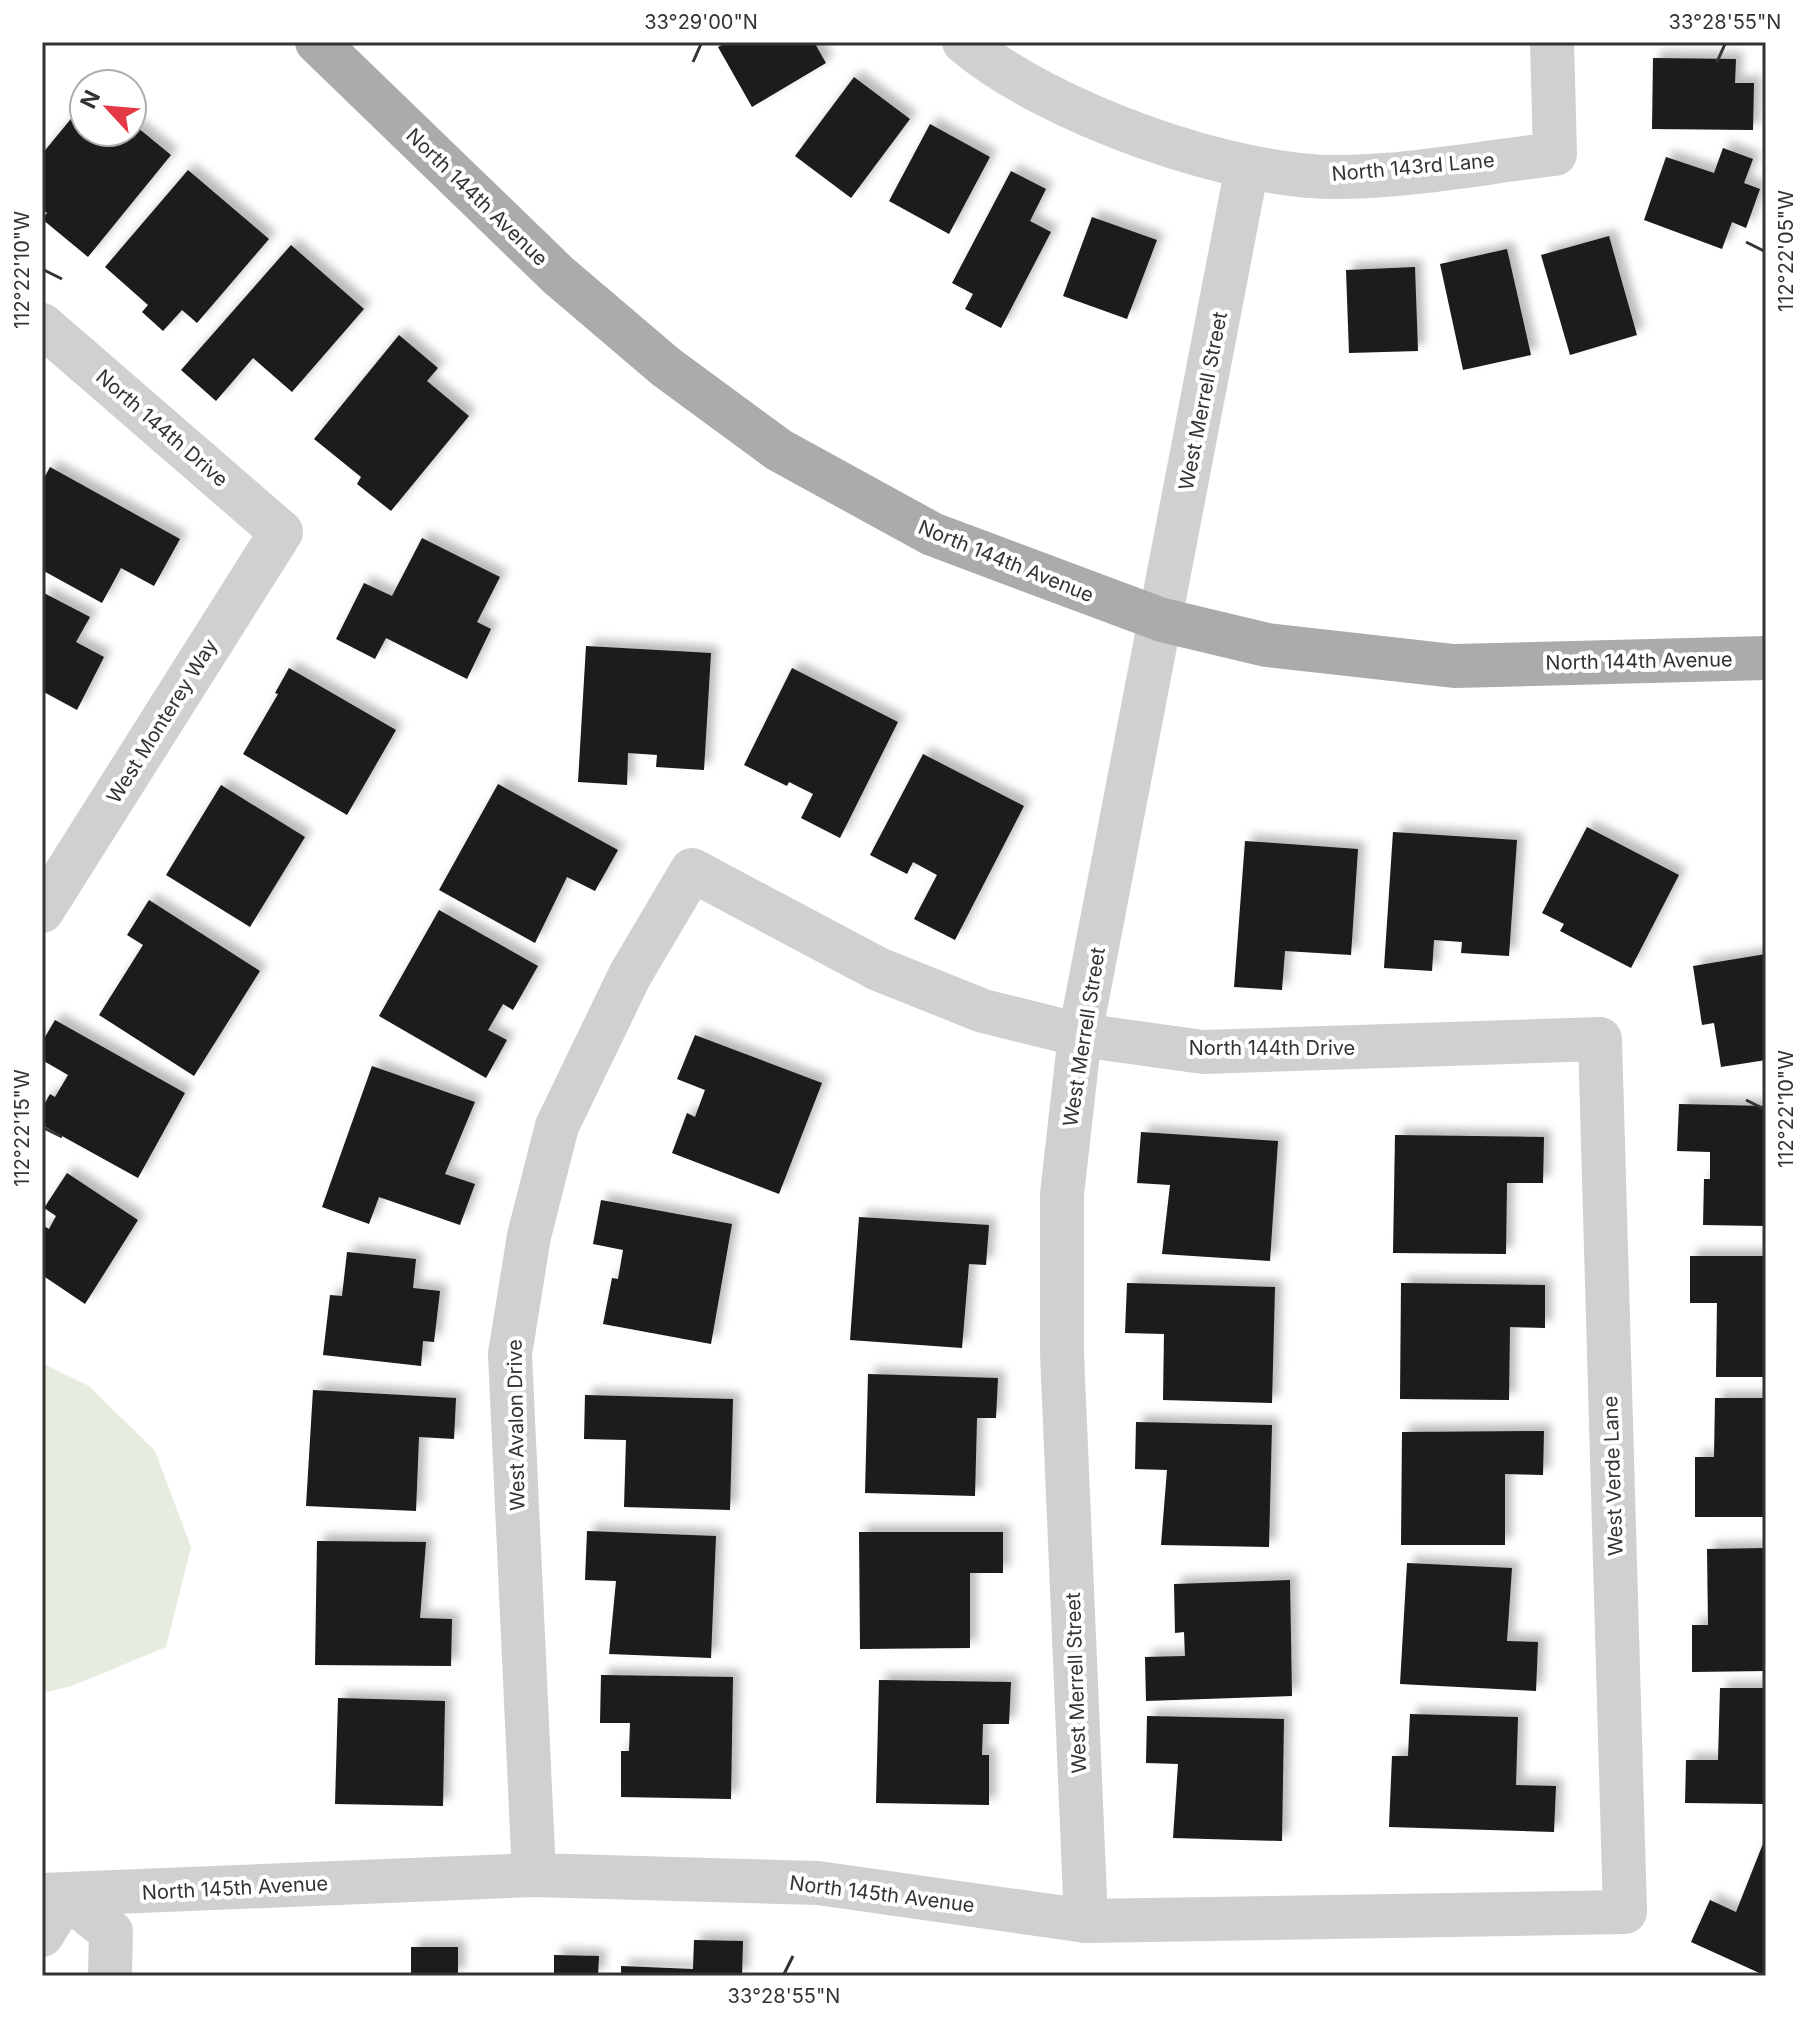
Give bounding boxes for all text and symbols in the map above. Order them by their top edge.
text: 33°29'00"N [644,10,758,34]
text: 33°28'55"N [1669,10,1781,34]
north arrow [68,68,148,148]
text: N [75,86,105,112]
street label: North 144th Avenue [401,123,553,271]
street label: North 143rd Lane [1331,148,1495,186]
text: 112°22'05"W [1774,190,1798,312]
text: 112°22'10"W [10,211,34,329]
street label: West Merrell Street [1174,309,1232,492]
street label: North 144th Drive [91,364,233,492]
street label: North 144th Avenue [915,515,1097,607]
street label: West Monterey Way [102,634,222,808]
street label: North 144th Avenue [1545,647,1733,675]
street label: West Merrell Street [1058,945,1110,1128]
street label: North 144th Drive [1189,1036,1355,1060]
text: 112°22'10"W [1774,1050,1798,1168]
text: 112°22'15"W [10,1069,34,1187]
street label: West Avalon Drive [503,1339,529,1511]
street label: West Verde Lane [1598,1395,1628,1557]
street label: West Merrell Street [1061,1592,1091,1774]
street label: North 145th Avenue [141,1871,329,1905]
street label: North 145th Avenue [788,1871,976,1917]
text: 33°28'55"N [728,1984,840,2008]

